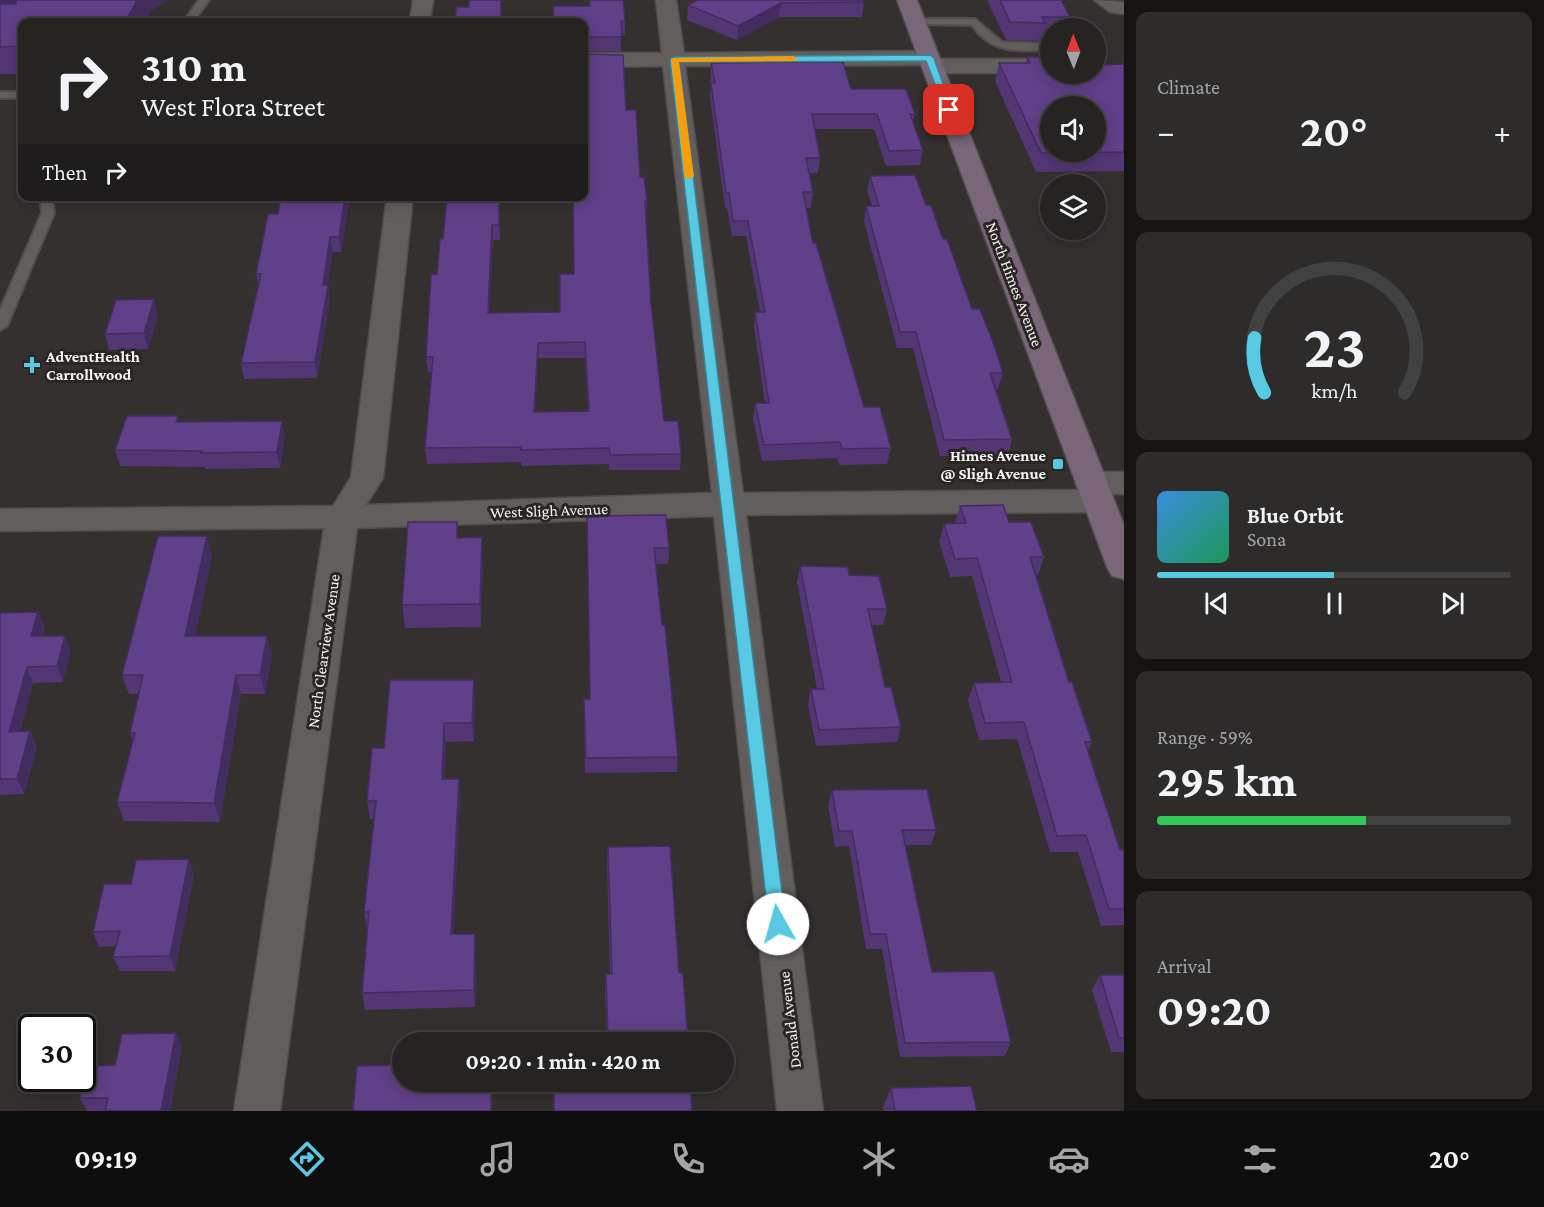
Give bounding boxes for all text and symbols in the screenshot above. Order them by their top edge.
north arrow [1040,18,1106,84]
map controls [1040,18,1106,240]
icon: right [42,42,120,120]
text: 310 m [141,43,246,90]
text: Climate [1157,76,1220,98]
pin [923,84,974,135]
text: West Flora Street [141,92,325,122]
icon: arrive [932,93,965,126]
button: sound [1040,96,1106,162]
text: 20° [1300,106,1368,156]
text: − [1157,113,1174,150]
text: + [1494,113,1511,150]
icon: right [99,156,132,189]
text: Then [42,160,87,185]
button: layers [1040,174,1106,240]
street label: North Himes Avenue [983,220,1046,349]
text: 23 [1303,311,1365,380]
place label: AdventHealth Carrollwood [45,348,140,383]
marker: AdventHealth Carrollwood [23,356,41,374]
text: km/h [1311,379,1358,403]
place label: Himes Avenue @ Sligh Avenue [940,447,1047,482]
marker: Himes Avenue @ Sligh Avenue [1051,457,1065,471]
street label: West Sligh Avenue [490,500,608,522]
text: Blue Orbit [1247,503,1343,528]
text: Sona [1247,528,1286,550]
street label: North Clearview Avenue [304,573,343,729]
icon: previous [1200,587,1233,620]
icon: pause [1318,587,1351,620]
icon: next [1436,587,1469,620]
text: Range · 59% [1157,726,1253,748]
text: 295 km [1157,756,1297,806]
position arrow [746,892,810,956]
text: Arrival [1157,955,1211,977]
street label: Donald Avenue [775,971,804,1069]
text: 09:20 [1157,985,1272,1035]
speed limit sign: 30 [18,1014,96,1092]
text: 09:20 · 1 min · 420 m [466,1049,661,1074]
icon: directions [286,1138,328,1180]
icon: music [477,1138,519,1180]
icon: phone [667,1138,709,1180]
icon: climate [858,1138,900,1180]
icon: car [1048,1138,1090,1180]
icon: filters [1239,1138,1281,1180]
text: 09:19 [74,1144,138,1174]
text: 20° [1429,1144,1470,1174]

